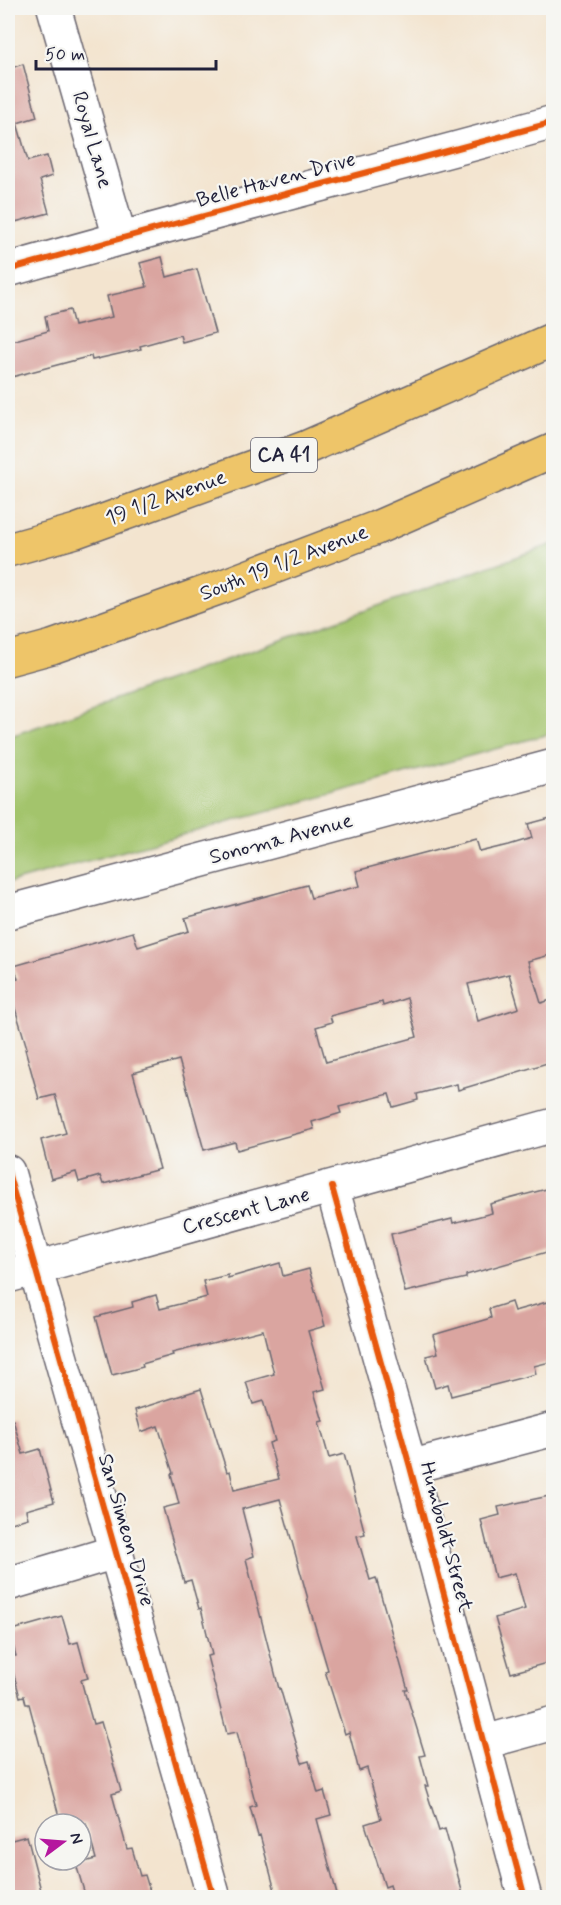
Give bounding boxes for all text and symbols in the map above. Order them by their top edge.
scale bar [36,33,216,71]
text: 50 m [45,43,85,67]
street label: Royal Lane [65,88,119,192]
street label: Belle Haven Drive [193,145,359,215]
road number: CA 41 [251,438,317,472]
street label: 19 1/2 Avenue [102,463,230,533]
street label: South 19 1/2 Avenue [196,518,372,608]
street label: Sonoma Avenue [206,806,356,872]
street label: Crescent Lane [179,1181,313,1241]
street label: San Simeon Drive [91,1450,161,1610]
street label: Humboldt Street [412,1459,480,1616]
north arrow [33,1812,93,1872]
text: N [64,1830,88,1846]

